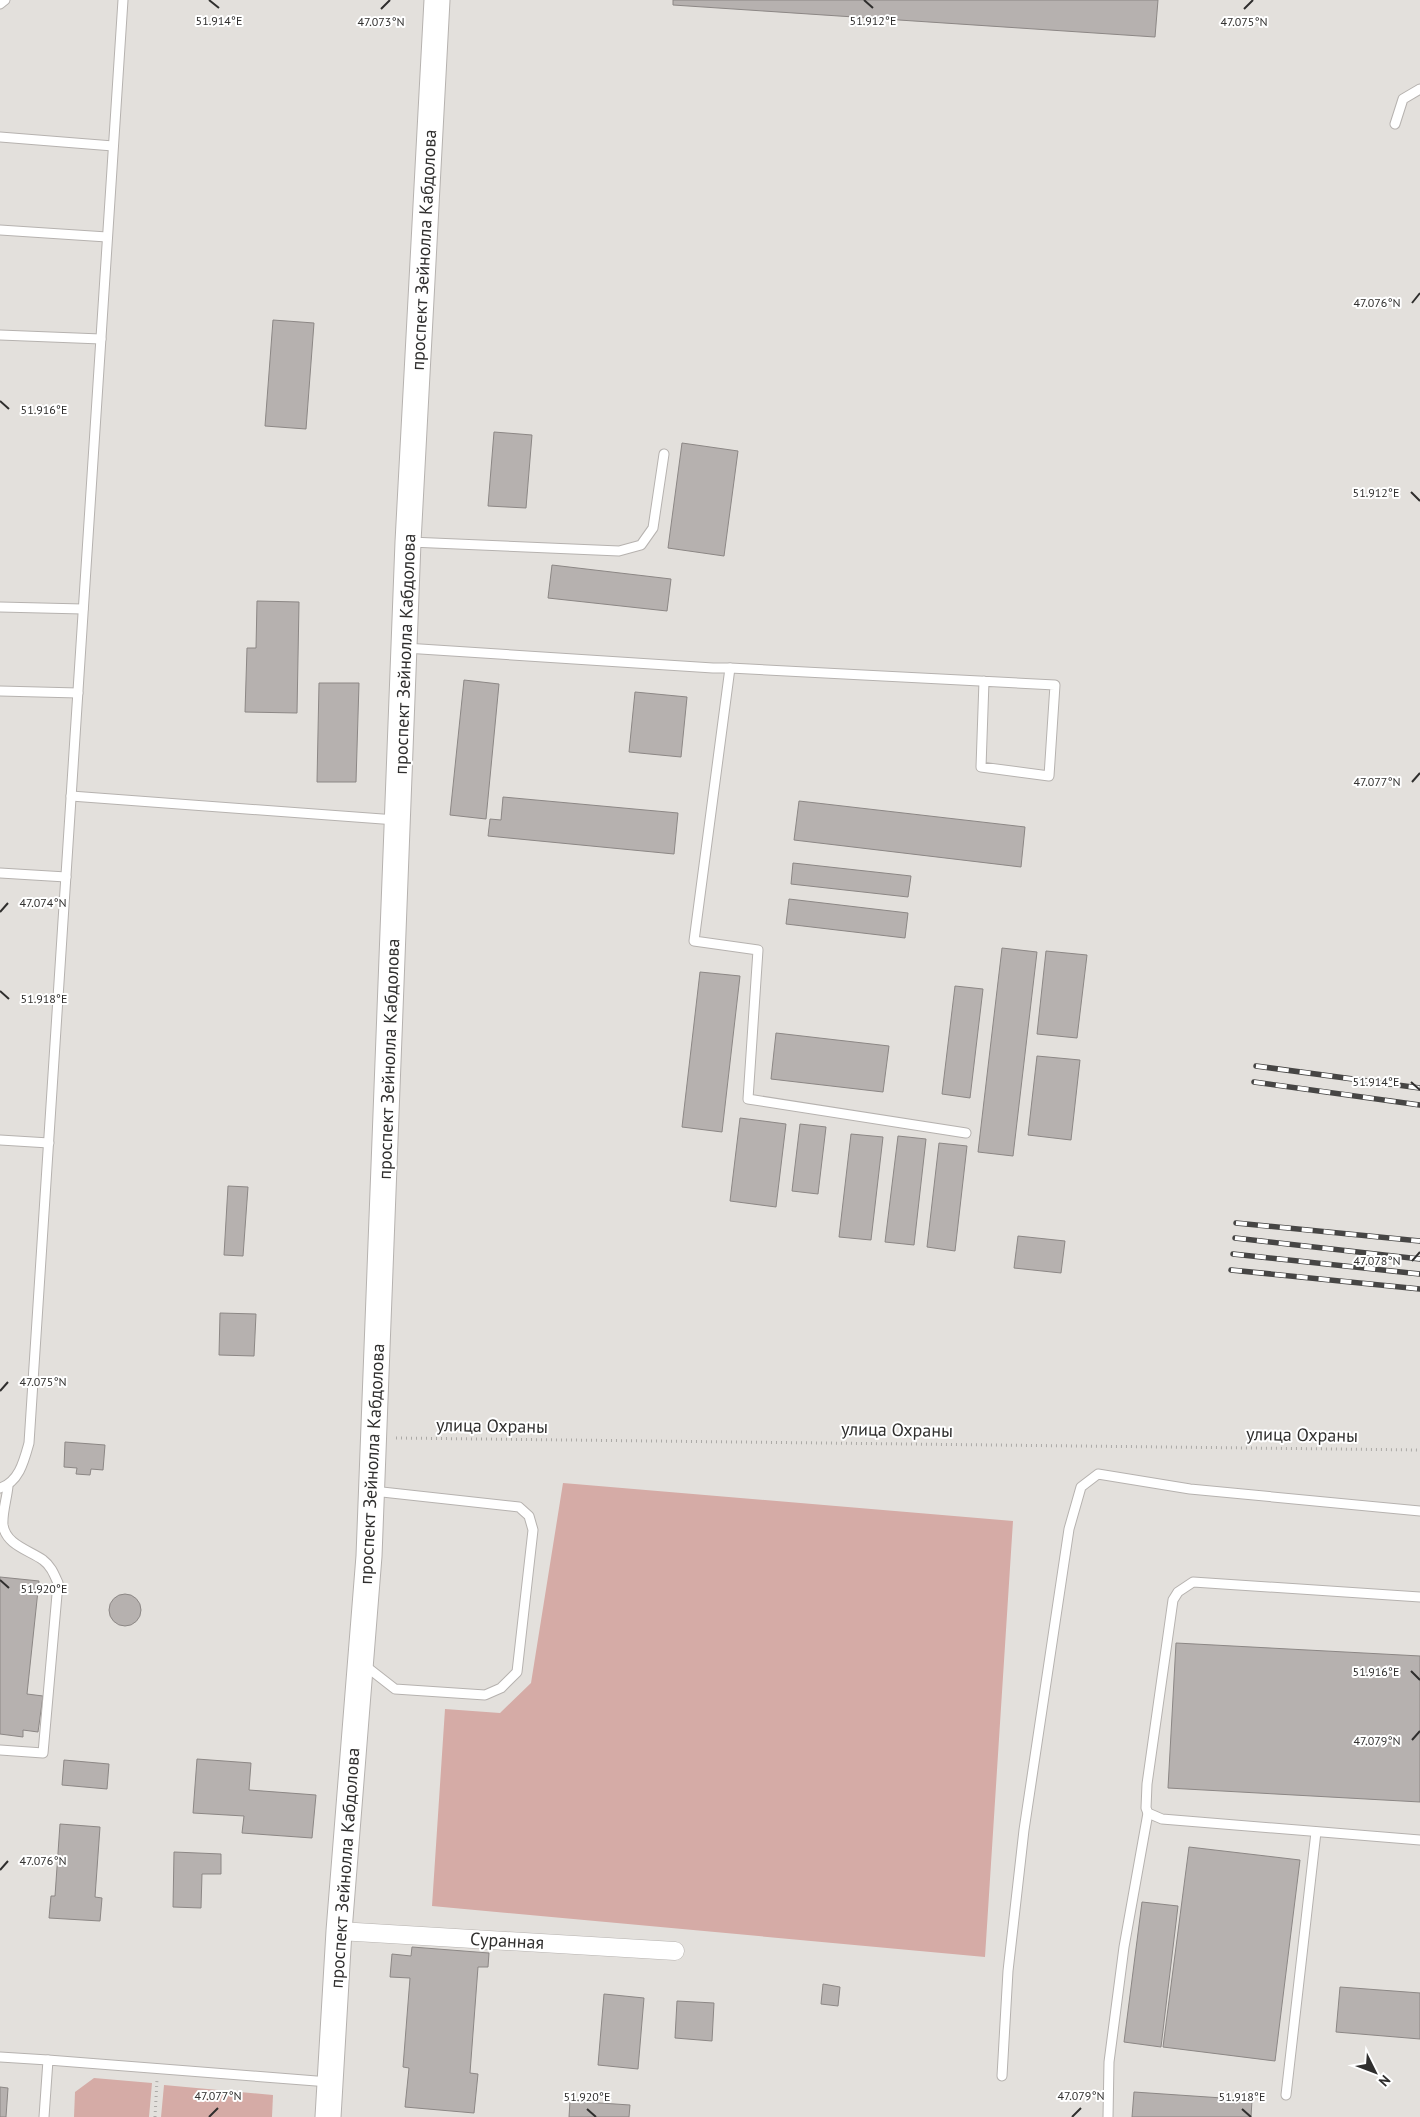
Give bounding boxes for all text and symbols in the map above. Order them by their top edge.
text: 51.914°E [196,13,242,28]
text: 51.912°E [850,13,896,28]
text: 47.073°N [357,14,405,29]
text: 47.075°N [1220,14,1268,29]
street label: проспект Зейнолла Кабдолова [406,129,441,371]
text: 47.076°N [1353,295,1401,310]
text: 51.916°E [21,402,67,417]
text: 51.912°E [1353,485,1399,500]
street label: проспект Зейнолла Кабдолова [389,533,420,775]
text: 47.077°N [1353,774,1401,789]
text: 47.074°N [19,895,67,910]
street label: проспект Зейнолла Кабдолова [373,938,404,1180]
text: 51.918°E [21,991,67,1006]
text: 51.914°E [1353,1074,1399,1089]
text: 47.078°N [1353,1253,1401,1268]
street label: проспект Зейнолла Кабдолова [354,1343,389,1585]
text: 47.075°N [19,1374,67,1389]
street label: улица Охраны [436,1413,548,1438]
street label: улица Охраны [841,1417,953,1442]
street label: улица Охраны [1246,1422,1358,1447]
text: 51.920°E [21,1581,67,1596]
text: 51.916°E [1353,1664,1399,1679]
text: 47.079°N [1353,1733,1401,1748]
street label: проспект Зейнолла Кабдолова [325,1747,364,1989]
text: 47.076°N [19,1853,67,1868]
street label: Суранная [469,1927,545,1954]
north arrow [1350,2047,1400,2097]
text: N [1375,2071,1394,2090]
text: 47.077°N [194,2088,242,2103]
text: 47.079°N [1057,2088,1105,2103]
text: 51.920°E [564,2089,610,2104]
text: 51.918°E [1219,2089,1265,2104]

